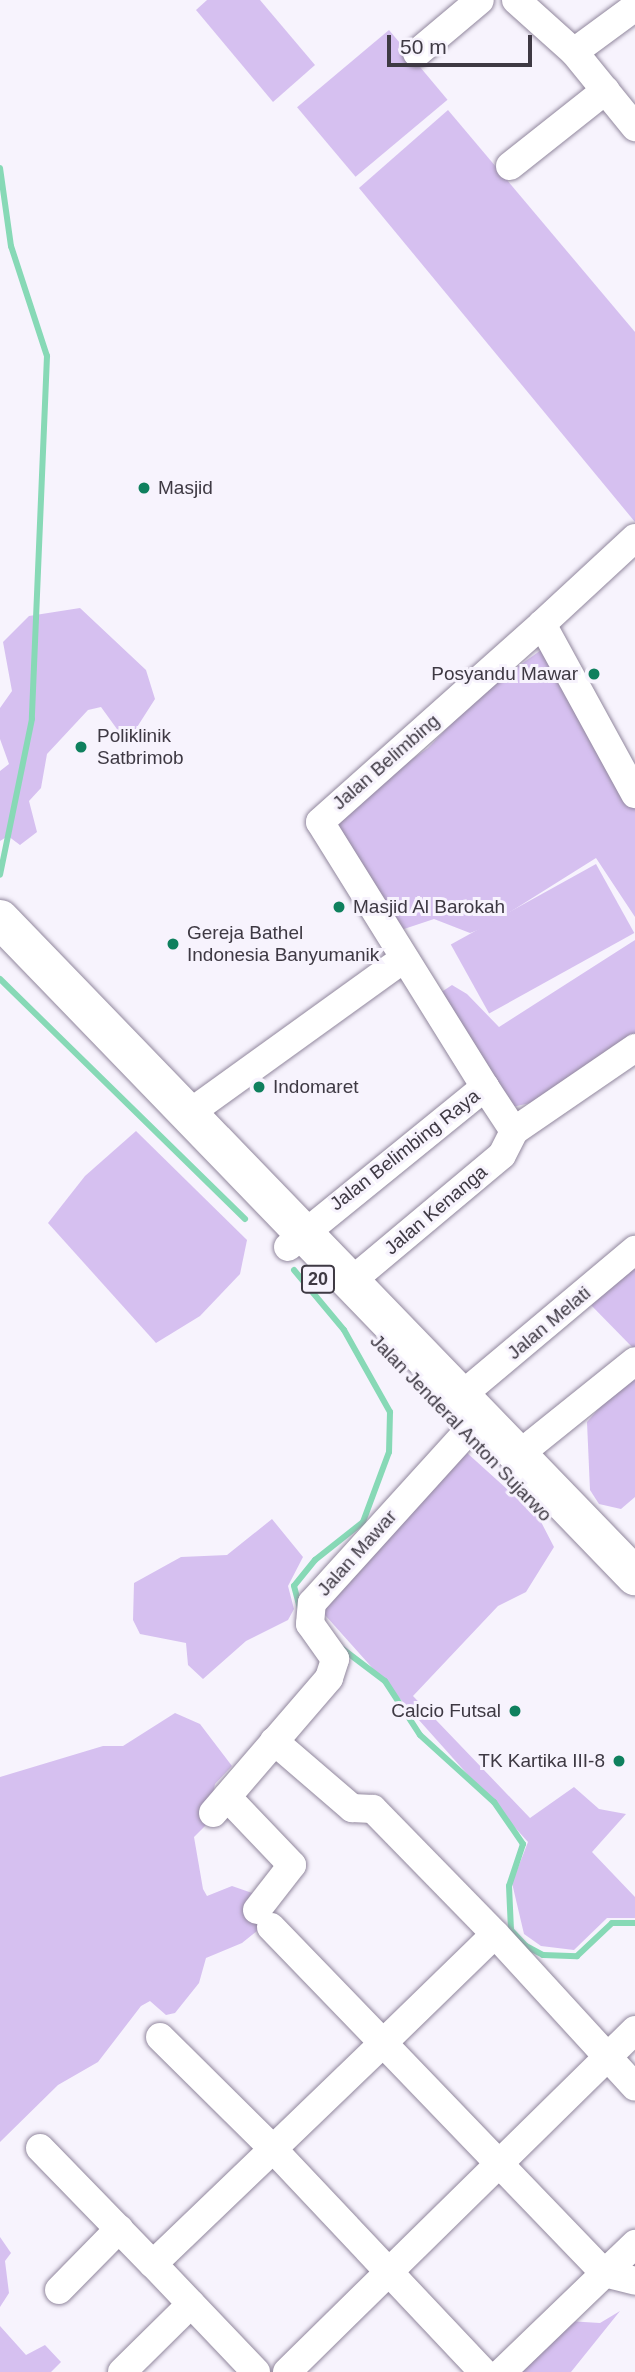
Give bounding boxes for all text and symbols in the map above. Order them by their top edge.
scale bar [390,21,535,65]
text: 50 m [400,35,447,58]
place label: Masjid [158,477,213,499]
marker: Masjid [136,480,152,496]
place label: Posyandu Mawar [431,663,578,685]
marker: Posyandu Mawar [584,664,604,684]
street label: Jalan Belimbing [328,709,444,815]
place label: Poliklinik Satbrimob [97,725,184,769]
marker: Poliklinik Satbrimob [71,737,91,757]
place label: Masjid Al Barokah [353,896,506,918]
marker: Masjid Al Barokah [331,899,347,915]
place label: Gereja Bathel Indonesia Banyumanik [187,922,379,966]
marker: Gereja Bathel Indonesia Banyumanik [165,936,181,952]
place label: Indomaret [273,1076,359,1098]
marker: Indomaret [251,1079,267,1095]
street label: Jalan Belimbing Raya [326,1084,484,1216]
street label: Jalan Kenanga [380,1161,492,1259]
road number: 20 [300,1264,336,1294]
street label: Jalan Melati [503,1282,595,1364]
street label: Jalan Jenderal Anton Sujarwo [365,1329,557,1527]
street label: Jalan Mawar [312,1505,402,1601]
place label: Calcio Futsal [391,1700,501,1722]
marker: Calcio Futsal [507,1703,523,1719]
place label: TK Kartika III-8 [478,1750,605,1772]
marker: TK Kartika III-8 [611,1753,627,1769]

